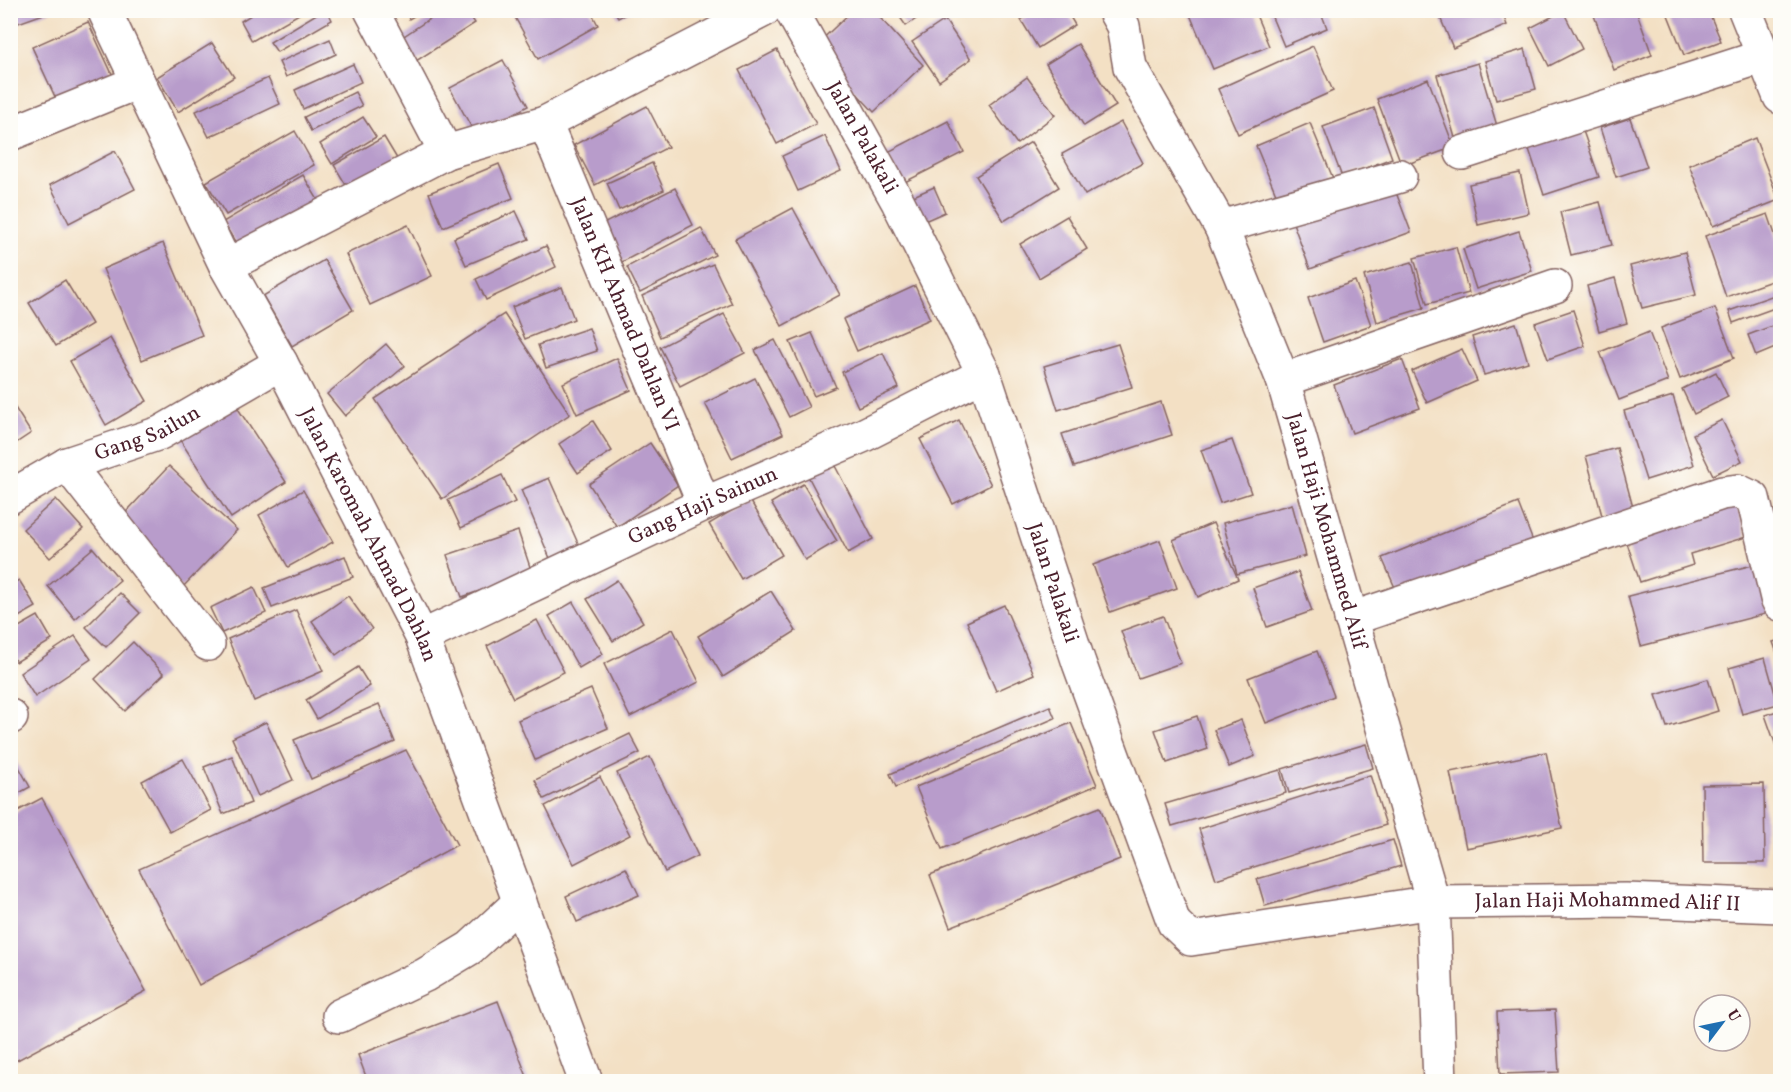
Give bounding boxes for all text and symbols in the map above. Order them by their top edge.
street label: Jalan Palakali [819,76,905,199]
street label: Jalan KH Ahmad Dahlan VI [563,193,686,435]
street label: Gang Sailun [91,398,206,468]
street label: Jalan Karomah Ahmad Dahlan [292,403,444,666]
street label: Jalan Haji Mohammed Alif [1279,409,1375,654]
street label: Gang Haji Sainun [623,459,782,552]
street label: Jalan Palakali [1019,519,1086,647]
street label: Jalan Haji Mohammed Alif II [1475,885,1741,919]
north arrow [1692,993,1752,1053]
text: U [1721,1006,1745,1027]

